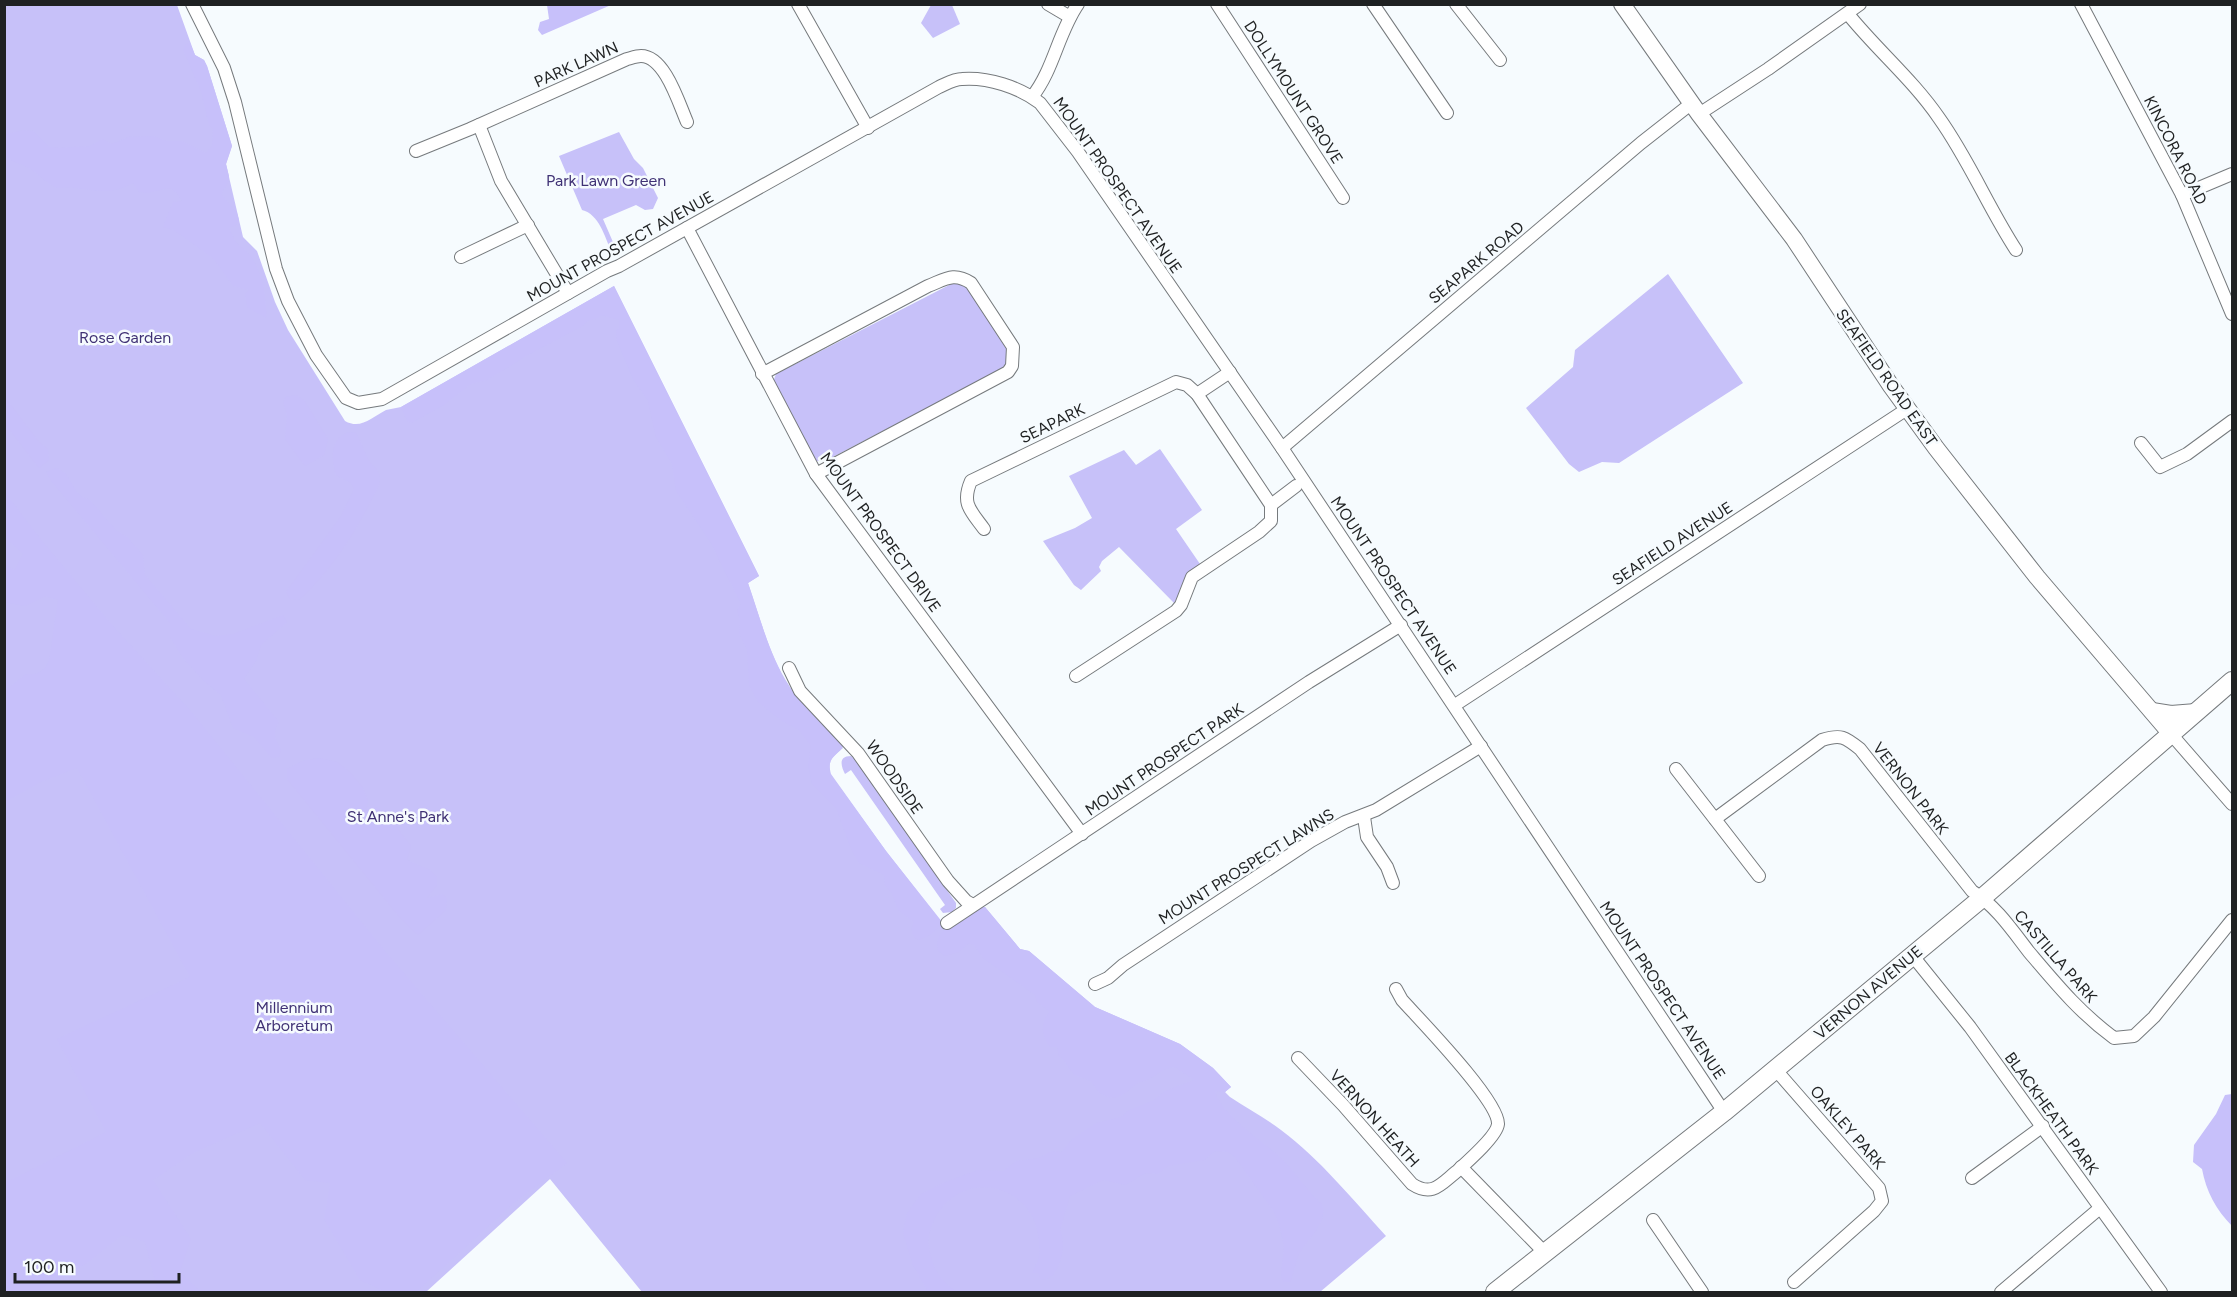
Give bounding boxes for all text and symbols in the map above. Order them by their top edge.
street label: DOLLYMOUNT GROVE [1240,17,1347,167]
street label: PARK LAWN [531,37,621,91]
street label: MOUNT PROSPECT AVENUE [1049,93,1186,277]
street label: KINCORA ROAD [2140,93,2211,208]
park label: Park Lawn Green [546,171,666,190]
street label: MOUNT PROSPECT AVENUE [523,187,717,306]
street label: SEAPARK ROAD [1425,217,1528,308]
street label: SEAFIELD ROAD EAST [1832,305,1941,450]
park label: Rose Garden [79,328,171,347]
street label: SEAPARK [1017,399,1088,447]
street label: MOUNT PROSPECT DRIVE [816,449,945,616]
street label: MOUNT PROSPECT AVENUE [1327,493,1460,678]
street label: SEAFIELD AVENUE [1608,497,1736,589]
street label: MOUNT PROSPECT PARK [1081,699,1247,820]
street label: WOODSIDE [862,737,927,818]
street label: VERNON PARK [1869,738,1953,838]
street label: MOUNT PROSPECT LAWNS [1155,804,1338,928]
park label: St Anne's Park [347,807,449,826]
street label: MOUNT PROSPECT AVENUE [1596,898,1729,1083]
street label: CASTILLA PARK [2010,906,2101,1007]
street label: VERNON AVENUE [1810,942,1926,1043]
park label: Millennium Arboretum [255,998,333,1035]
street label: BLACKHEATH PARK [2001,1048,2103,1178]
street label: VERNON HEATH [1326,1066,1423,1171]
street label: OAKLEY PARK [1806,1082,1889,1173]
scale bar [15,1246,178,1284]
text: 100 m [24,1256,74,1278]

